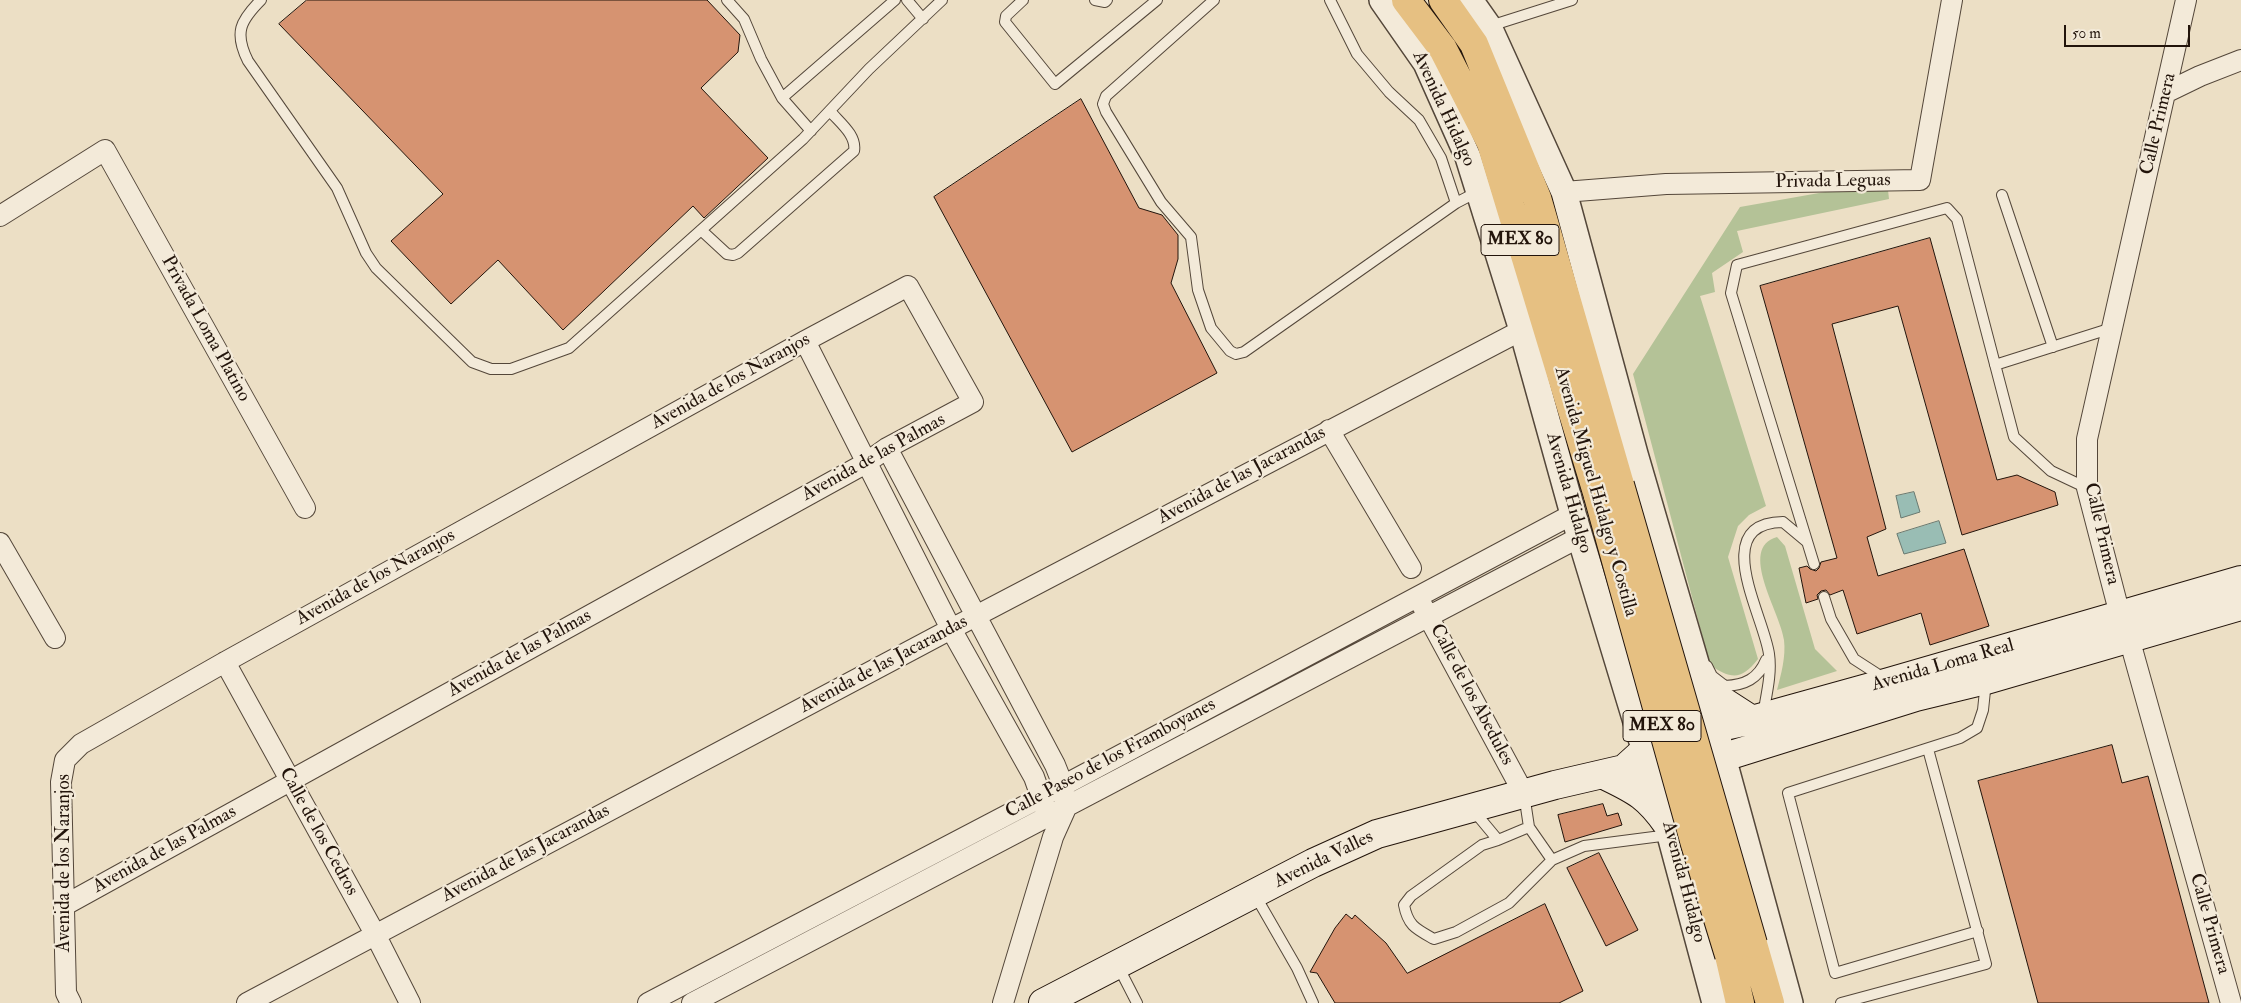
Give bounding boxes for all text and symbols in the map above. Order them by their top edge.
scale bar [2066,15,2192,47]
text: 50 m [2072,24,2101,43]
street label: Avenida Hidalgo [1406,48,1480,170]
street label: Calle Primera [2136,71,2182,177]
street label: Privada Leguas [1775,170,1891,194]
road number: MEX 80 [1481,224,1559,256]
street label: Privada Loma Platino [155,252,255,406]
street label: Avenida de los Naranjos [648,329,814,435]
street label: Avenida Miguel Hidalgo y Costilla [1548,364,1642,620]
street label: Avenida de las Palmas [798,409,950,507]
street label: Avenida de las Jacarandas [1154,422,1330,530]
street label: Avenida Hidalgo [1540,430,1596,556]
street label: Calle Primera [2078,481,2124,587]
street label: Avenida de los Naranjos [293,525,459,631]
street label: Avenida de las Palmas [444,605,596,703]
street label: Avenida de las Jacarandas [796,611,972,719]
street label: Calle de los Abedules [1424,620,1518,770]
street label: Avenida Loma Real [1869,635,2017,697]
street label: Calle Paseo de los Framboyanes [1002,694,1220,824]
road number: MEX 80 [1623,710,1701,741]
street label: Calle de los Cedros [273,764,363,900]
street label: Avenida de los Naranjos [54,774,76,952]
street label: Avenida de las Jacarandas [438,800,614,908]
street label: Avenida de las Palmas [89,801,241,899]
street label: Avenida Hidalgo [1656,819,1710,945]
street label: Avenida Valles [1271,826,1377,894]
street label: Calle Primera [2184,871,2234,977]

